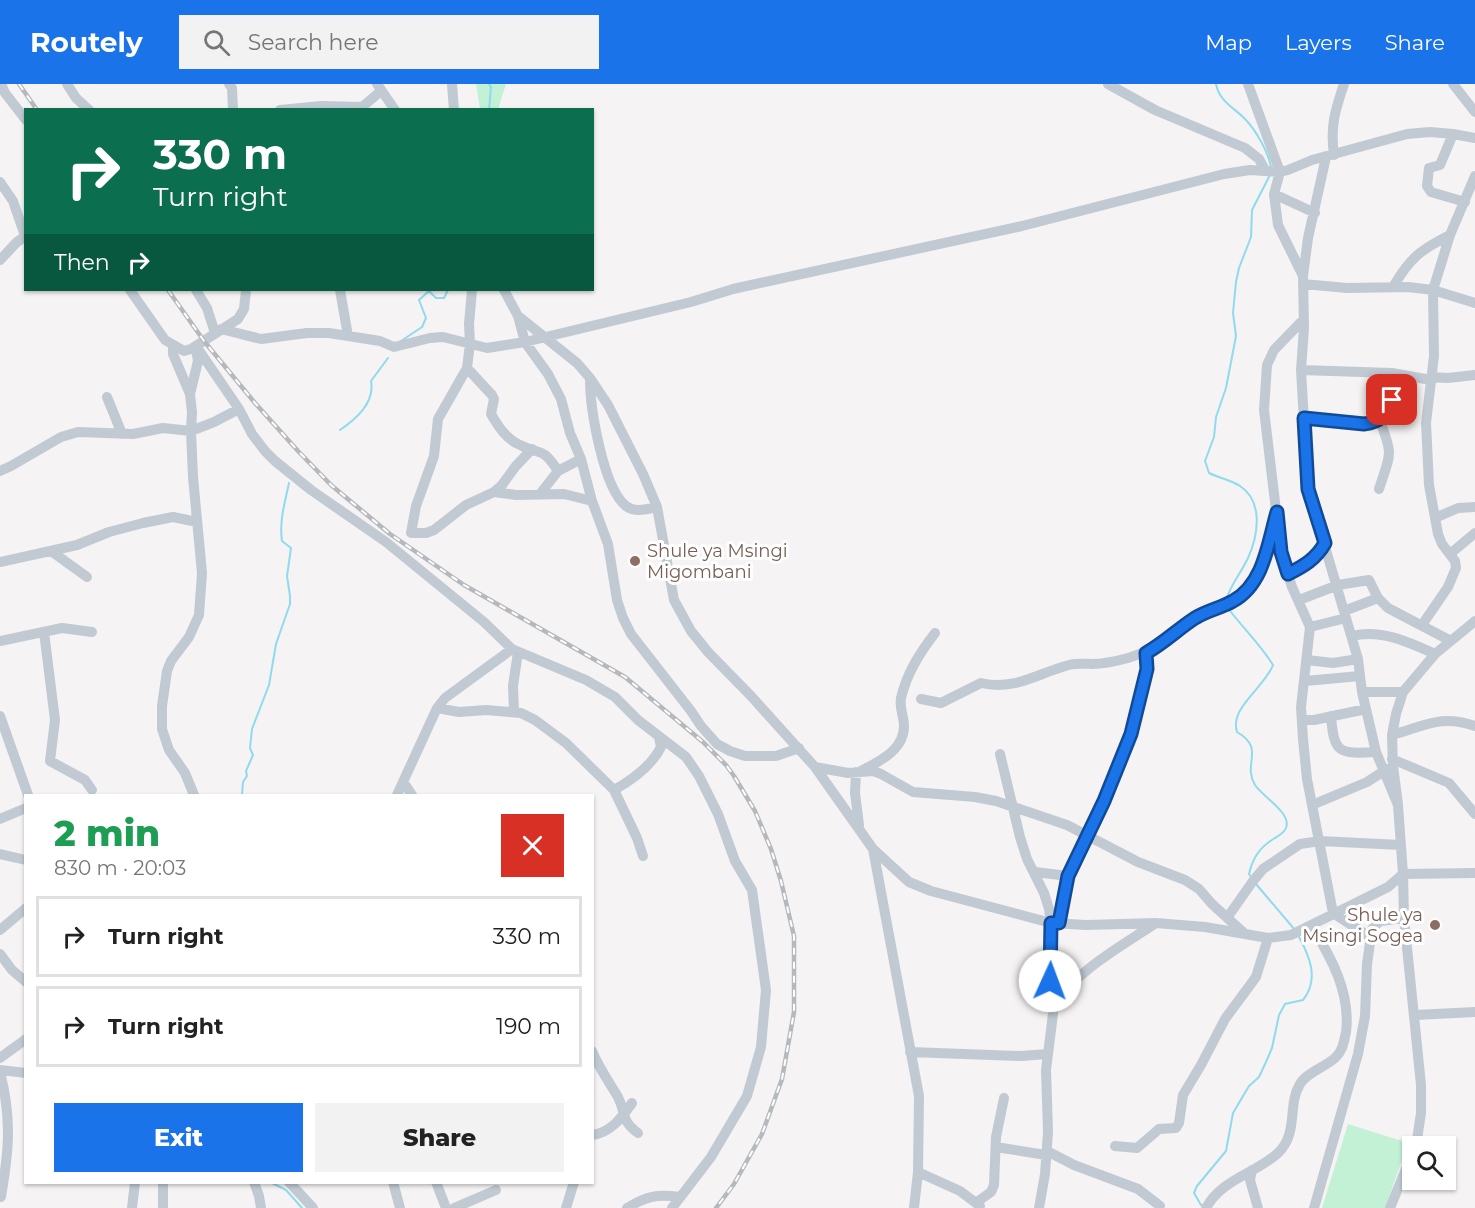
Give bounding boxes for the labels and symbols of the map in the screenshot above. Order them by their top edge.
pin [1366,374,1417,425]
place label: Shule ya Msingi Migombani [647,540,788,583]
marker: Shule ya Msingi Migombani [628,554,642,568]
place label: Shule ya Msingi Sogea [1302,904,1423,947]
marker: Shule ya Msingi Sogea [1428,918,1442,932]
position arrow [1018,949,1082,1013]

